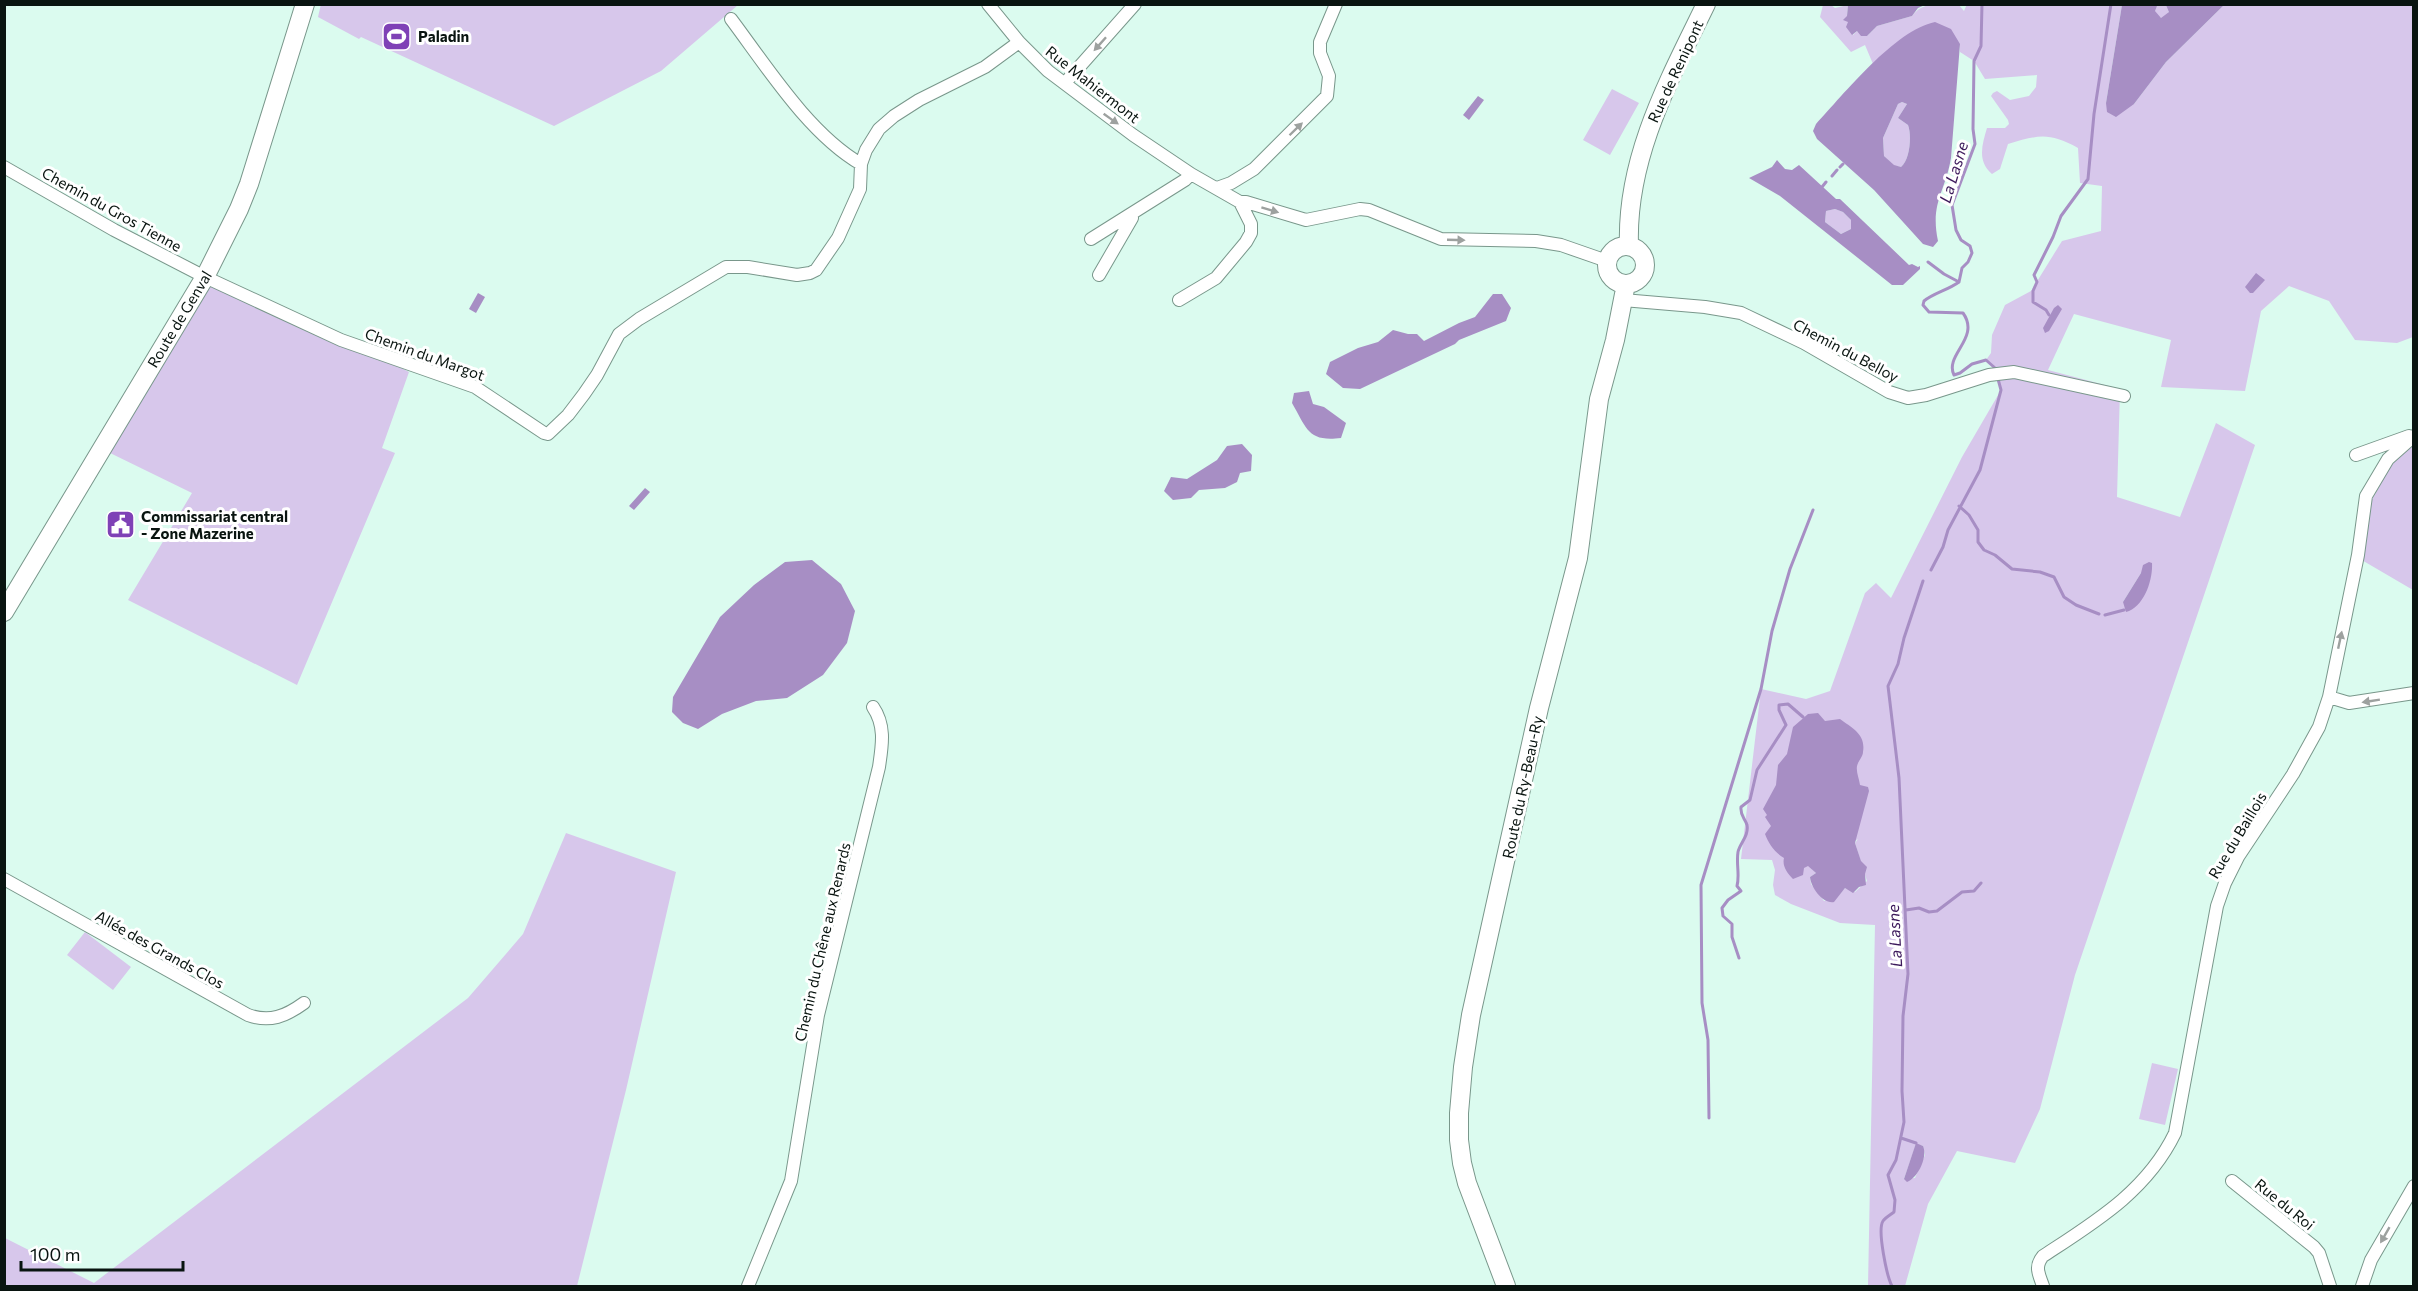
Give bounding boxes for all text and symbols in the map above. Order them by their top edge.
street label: Rue de Renipont [1643,17,1707,125]
sports icon: Paladin [381,20,413,52]
place label: Paladin [418,27,469,45]
one-way arrow [1094,36,1107,51]
street label: Rue Mahiermont [1042,42,1144,126]
one-way arrow [1103,113,1119,124]
one-way arrow [1289,122,1303,136]
water label: La Lasne [1935,139,1971,205]
street label: Chemin du Gros Tienne [39,163,185,255]
one-way arrow [1261,205,1279,215]
one-way arrow [1447,235,1466,244]
street label: Route de Genval [143,267,215,371]
street label: Chemin du Belloy [1790,315,1902,385]
street label: Chemin du Margot [363,324,487,384]
place label: Commissariat central - Zone Mazerine [141,507,288,542]
public building icon: Commissariat central - Zone Mazerine [104,509,136,541]
one-way arrow [2336,631,2346,649]
one-way arrow [2362,697,2381,706]
street label: Route du Ry-Beau-Ry [1498,714,1546,860]
street label: Rue du Baillois [2204,788,2270,882]
street label: Chemin du Chêne aux Renards [790,841,854,1043]
water label: La Lasne [1883,903,1905,968]
street label: Allée des Grands Clos [93,906,228,992]
street label: Rue du Roi [2252,1175,2318,1233]
one-way arrow [2380,1227,2390,1244]
scale bar [21,1234,183,1272]
text: 100 m [30,1243,80,1265]

